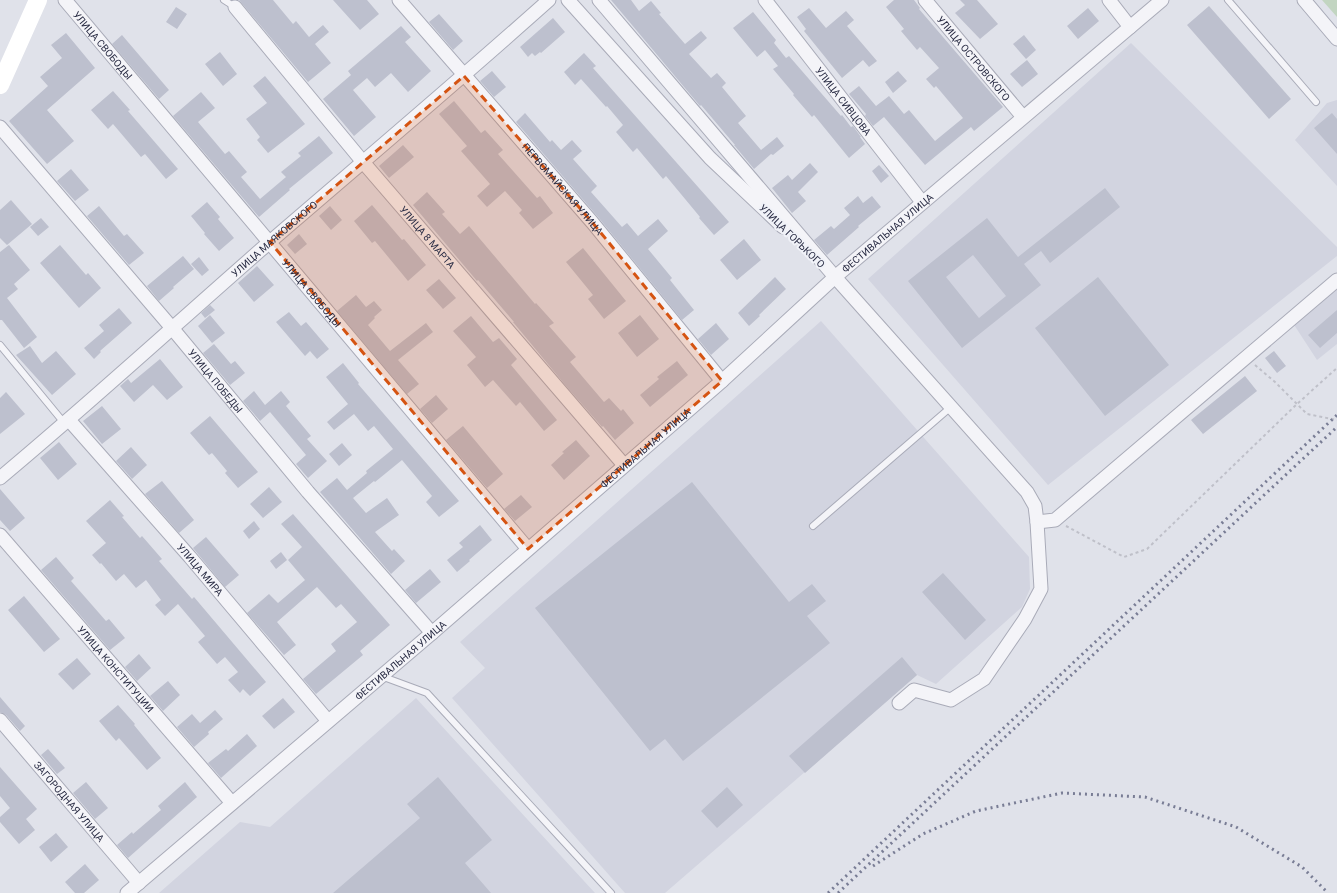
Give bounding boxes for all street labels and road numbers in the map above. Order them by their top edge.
street label: УЛИЦА СВОБОДЫ [71,9,135,81]
street label: УЛИЦА ОСТРОВСКОГО [935,14,1012,103]
street label: УЛИЦА СИВЦОВА [814,65,874,138]
street label: ПЕРВОМАЙСКАЯ УЛИЦА [520,141,606,237]
street label: ФЕСТИВАЛЬНАЯ УЛИЦА [839,191,935,274]
street label: УЛИЦА МАЯКОВСКОГО [229,198,319,279]
street label: УЛИЦА ГОРЬКОГО [757,202,827,270]
street label: УЛИЦА 8 МАРТА [398,204,458,271]
street label: УЛИЦА СВОБОДЫ [280,257,344,329]
street label: УЛИЦА ПОБЕДЫ [186,347,245,415]
street label: ФЕСТИВАЛЬНАЯ УЛИЦА [597,405,693,490]
street label: УЛИЦА МИРА [175,541,226,598]
street label: ФЕСТИВАЛЬНАЯ УЛИЦА [352,618,448,702]
street label: УЛИЦА КОНСТИТУЦИИ [76,624,156,714]
street label: ЗАГОРОДНАЯ УЛИЦА [32,759,107,844]

